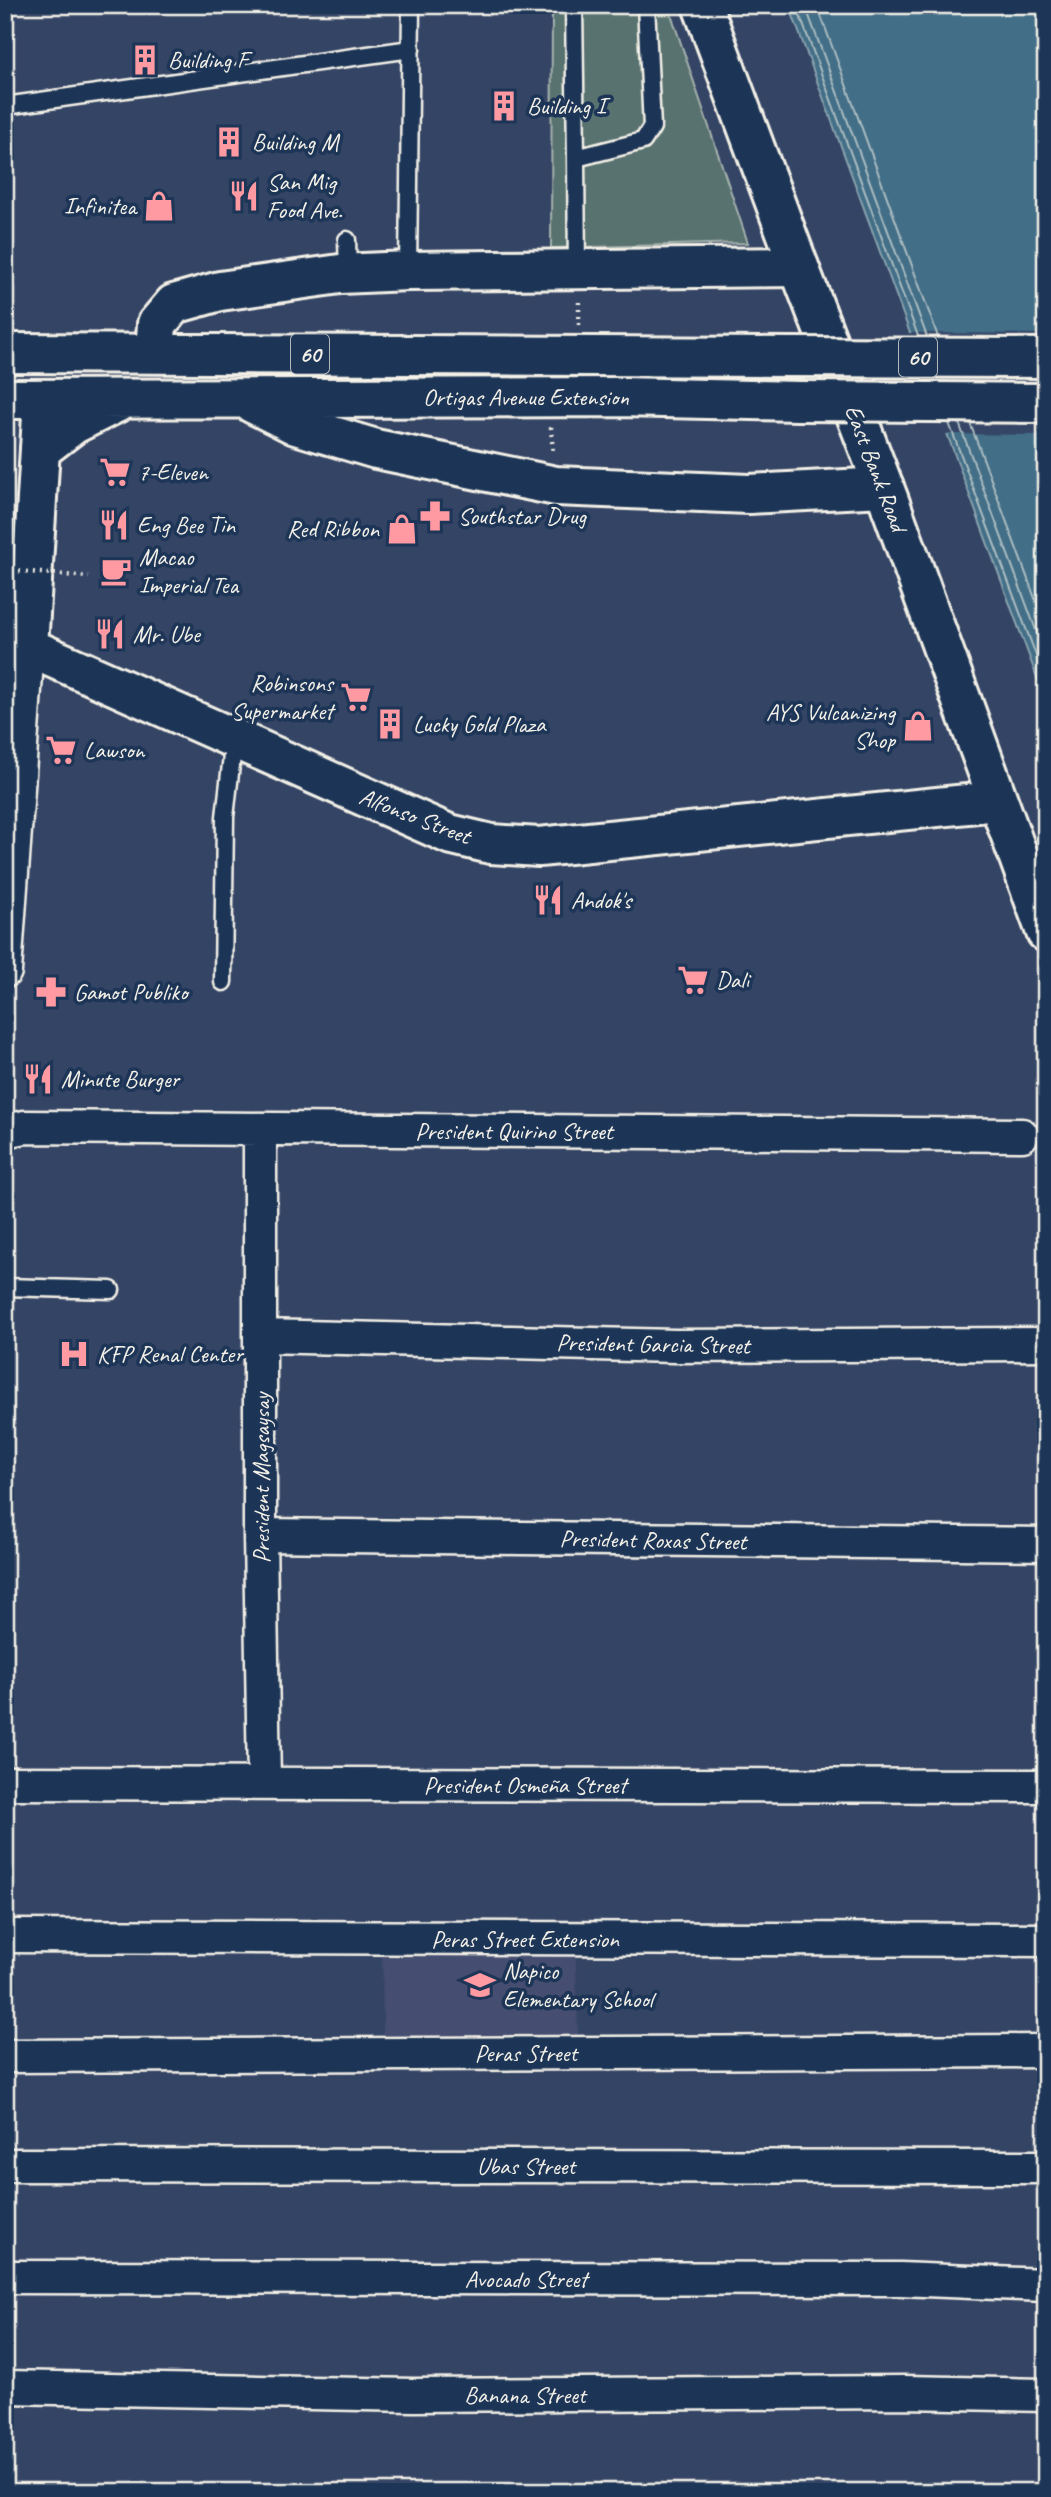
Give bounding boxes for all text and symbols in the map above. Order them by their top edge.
building icon: Building F [128,43,162,77]
place label: Building F [168,45,253,75]
building icon: Building I [487,89,521,123]
place label: Building I [527,91,611,121]
building icon: Building M [212,125,246,159]
place label: Building M [252,127,341,157]
place label: San Mig Food Ave. [267,167,342,225]
restaurant icon: San Mig Food Ave. [227,179,261,213]
shop icon: Infinitea [142,189,176,223]
place label: Infinitea [64,191,138,221]
road number: 60 [291,334,329,374]
road number: 60 [899,338,937,376]
street label: Ortigas Avenue Extension [423,382,629,412]
street label: East Bank Road [838,401,915,539]
supermarket icon: 7-Eleven [98,455,132,489]
place label: 7-Eleven [138,457,209,487]
pharmacy icon: Southstar Drug [418,499,452,533]
place label: Southstar Drug [458,501,587,531]
restaurant icon: Eng Bee Tin [97,508,131,542]
place label: Eng Bee Tin [137,510,236,540]
shop icon: Red Ribbon [385,512,419,546]
place label: Red Ribbon [287,514,380,544]
place label: Macao Imperial Tea [139,542,239,600]
cafe icon: Macao Imperial Tea [99,554,133,588]
restaurant icon: Mr. Ube [93,617,127,651]
place label: Mr. Ube [133,619,202,649]
place label: Robinsons Supermarket [231,668,336,726]
supermarket icon: Robinsons Supermarket [339,680,373,714]
place label: AYS Vulcanizing Shop [766,697,897,755]
building icon: Lucky Gold Plaza [373,707,407,741]
place label: Lucky Gold Plaza [413,709,547,739]
shop icon: AYS Vulcanizing Shop [901,709,935,743]
supermarket icon: Lawson [44,733,78,767]
place label: Lawson [84,735,146,765]
street label: Alfonso Street [355,781,477,852]
restaurant icon: Andok's [531,883,565,917]
place label: Andok's [571,885,634,915]
supermarket icon: Dali [676,963,710,997]
place label: Dali [716,965,751,995]
pharmacy icon: Gamot Publiko [34,975,68,1009]
place label: Gamot Publiko [74,977,190,1007]
restaurant icon: Minute Burger [21,1062,55,1096]
place label: Minute Burger [61,1064,182,1094]
street label: President Quirino Street [415,1116,615,1146]
street label: President Garcia Street [556,1327,752,1361]
hospital icon: KFP Renal Center [57,1337,91,1371]
place label: KFP Renal Center [97,1339,245,1369]
street label: President Magsaysay [246,1391,276,1563]
street label: President Roxas Street [559,1523,749,1557]
street label: President Osmeña Street [424,1770,629,1800]
street label: Peras Street Extension [431,1924,620,1954]
place label: Napico Elementary School [503,1956,657,2014]
school or university icon: Napico Elementary School [463,1968,497,2002]
street label: Peras Street [475,2038,579,2068]
street label: Ubas Street [477,2151,577,2181]
street label: Avocado Street [465,2264,590,2294]
street label: Banana Street [464,2380,588,2410]

